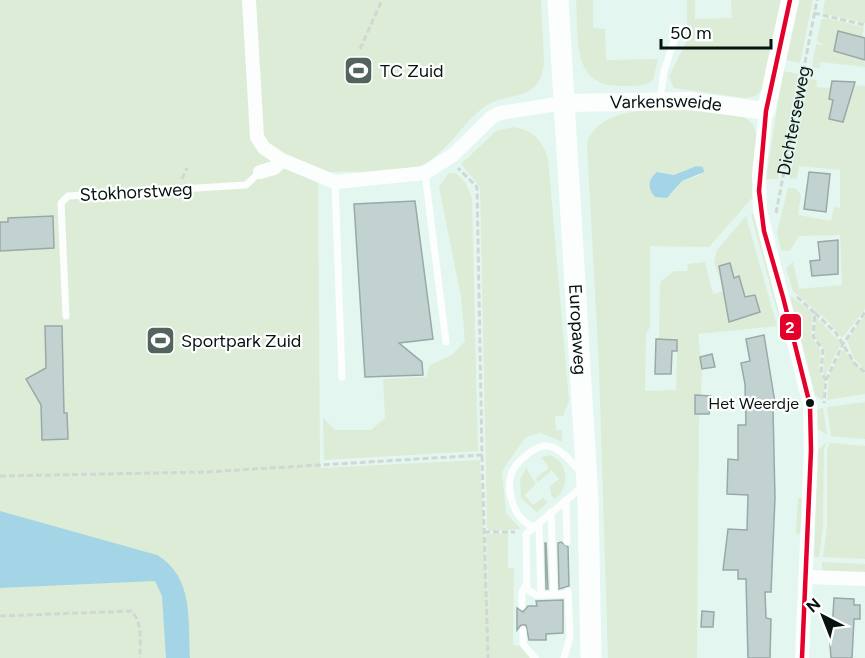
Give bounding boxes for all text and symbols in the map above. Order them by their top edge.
scale bar [661,12,770,50]
text: 50 m [670,22,712,44]
sports icon: TC Zuid [343,55,375,87]
place label: TC Zuid [380,60,444,82]
street label: Dichterseweg [772,64,815,177]
street label: Varkensweide [610,90,723,116]
street label: Stokhorstweg [79,178,193,206]
street label: Europaweg [564,283,591,376]
line badge: 2 [779,313,802,341]
text: 2 [785,318,795,337]
sports icon: Sportpark Zuid [144,325,176,357]
place label: Sportpark Zuid [181,330,301,352]
place label: Het Weerdje [708,394,799,413]
marker: Het Weerdje [804,397,816,409]
north arrow [793,586,853,646]
text: N [802,594,824,616]

